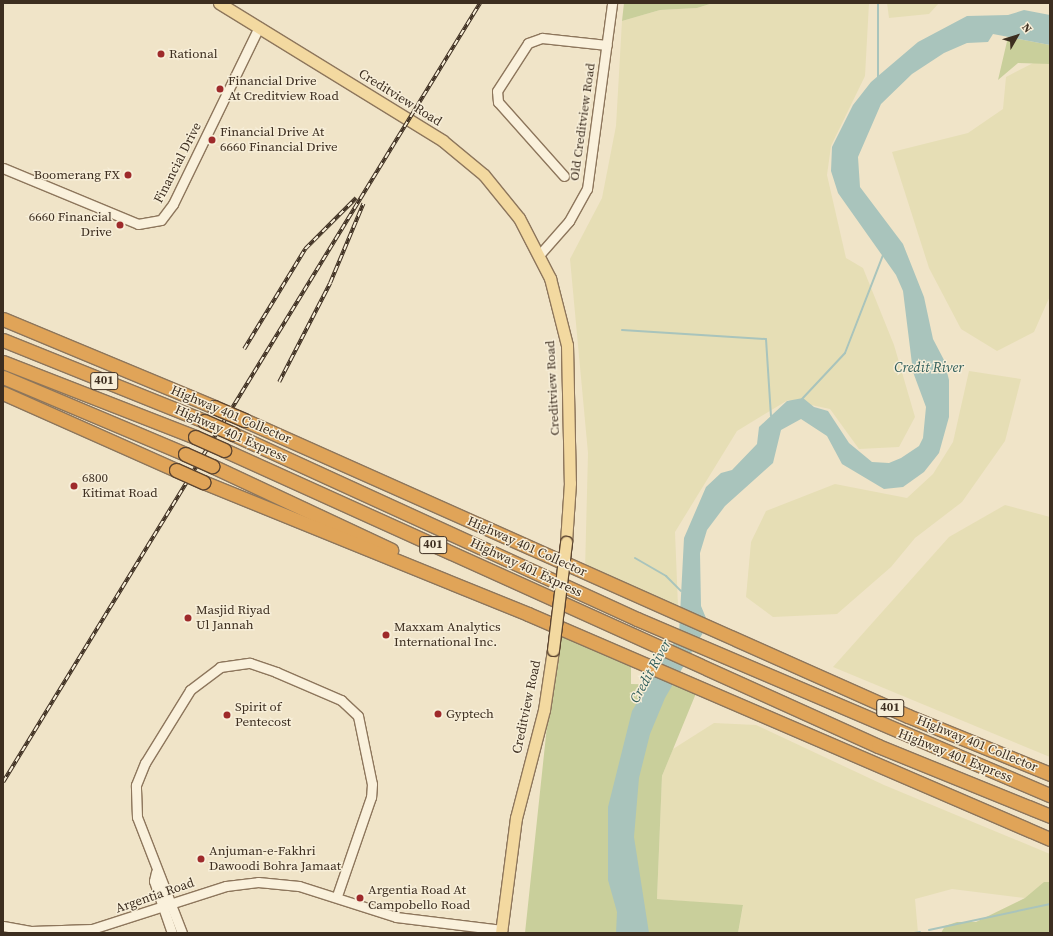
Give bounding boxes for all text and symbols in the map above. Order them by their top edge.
north arrow [997,16,1037,56]
text: N [1018,20,1035,36]
place label: Rational [169,46,218,62]
marker: Rational [156,49,166,59]
street label: Old Creditview Road [567,62,599,182]
street label: Creditview Road [356,66,444,130]
place label: Financial Drive At Creditview Road [228,74,339,105]
marker: Financial Drive At Creditview Road [215,84,225,94]
street label: Financial Drive [151,120,205,206]
place label: Financial Drive At 6660 Financial Drive [220,125,338,156]
marker: Financial Drive At 6660 Financial Drive [207,135,217,145]
place label: Boomerang FX [34,167,120,183]
marker: Boomerang FX [123,170,133,180]
place label: 6660 Financial Drive [29,210,112,241]
marker: 6660 Financial Drive [115,220,125,230]
street label: Creditview Road [543,340,563,436]
water label: Credit River [894,359,964,375]
road number: 401 [90,371,118,391]
street label: Highway 401 Collector [168,383,294,447]
street label: Highway 401 Express [172,402,290,466]
place label: 6800 Kitimat Road [82,471,158,502]
marker: 6800 Kitimat Road [69,481,79,491]
street label: Highway 401 Collector [465,514,589,580]
road number: 401 [419,535,447,555]
street label: Highway 401 Express [467,535,585,601]
place label: Masjid Riyad Ul Jannah [196,603,270,634]
marker: Masjid Riyad Ul Jannah [183,613,193,623]
place label: Maxxam Analytics International Inc. [394,620,501,651]
marker: Maxxam Analytics International Inc. [381,630,391,640]
water label: Credit River [626,636,674,706]
street label: Creditview Road [509,659,545,755]
road number: 401 [876,698,904,718]
place label: Spirit of Pentecost [235,700,291,731]
place label: Gyptech [446,706,494,722]
marker: Gyptech [433,709,443,719]
marker: Spirit of Pentecost [222,710,232,720]
street label: Highway 401 Collector [914,713,1040,775]
street label: Highway 401 Express [896,726,1014,786]
place label: Anjuman-e-Fakhri Dawoodi Bohra Jamaat [209,844,341,875]
marker: Anjuman-e-Fakhri Dawoodi Bohra Jamaat [196,854,206,864]
street label: Argentia Road [114,875,196,917]
place label: Argentia Road At Campobello Road [368,883,470,914]
marker: Argentia Road At Campobello Road [355,893,365,903]

